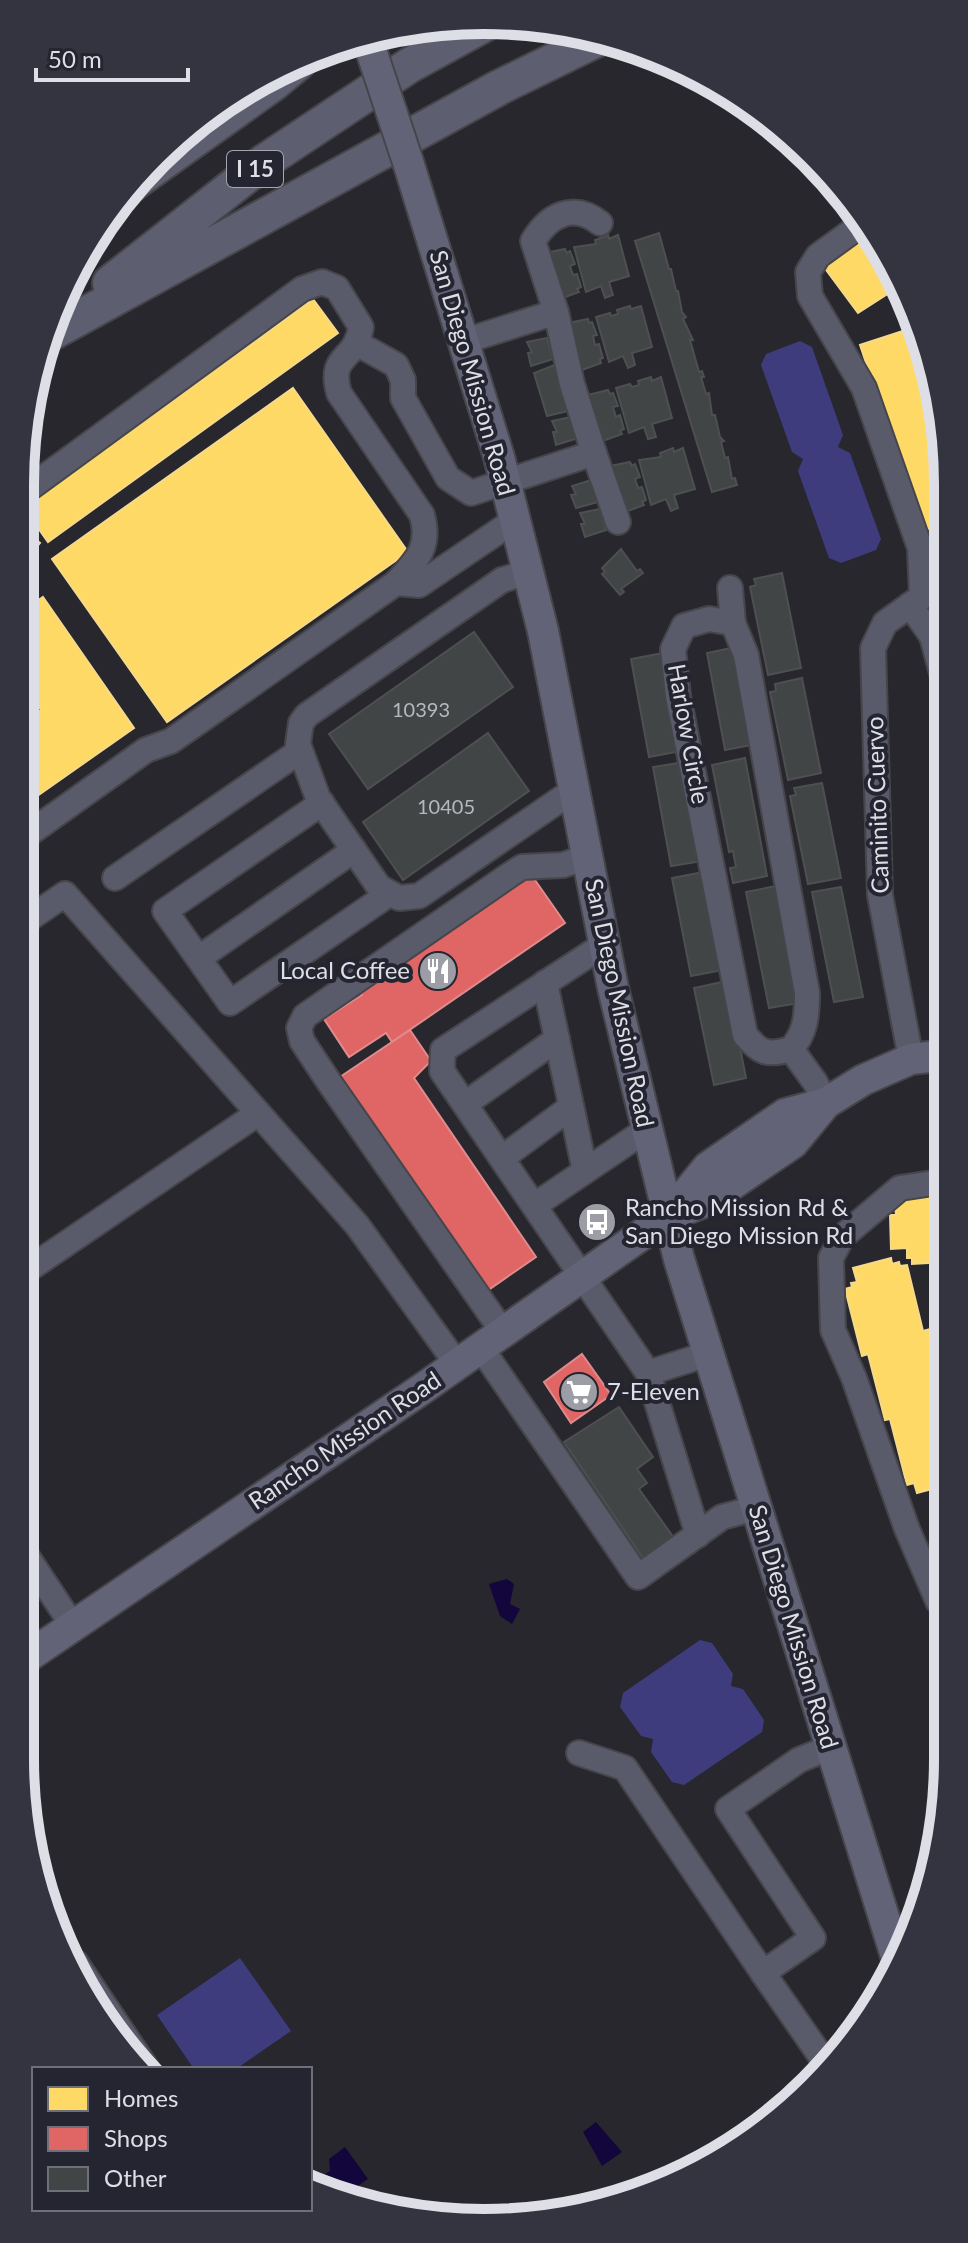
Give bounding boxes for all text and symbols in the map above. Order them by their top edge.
scale bar [36,32,188,82]
text: 50 m [48,44,102,73]
road number: I 15 [227,151,283,187]
street label: San Diego Mission Road [425,247,522,498]
street label: Harlow Circle [663,661,716,806]
house number: 10393 [392,697,450,721]
street label: Caminito Cuervo [859,716,894,894]
house number: 10405 [417,794,475,818]
street label: San Diego Mission Road [580,876,661,1130]
restaurant icon: Local Coffee [417,950,459,992]
place label: Local Coffee [280,955,410,984]
place label: Rancho Mission Rd & San Diego Mission Rd [625,1192,853,1249]
bus stop icon: Rancho Mission Rd & San Diego Mission Rd [576,1201,618,1243]
street label: Rancho Mission Road [243,1365,446,1515]
supermarket icon: 7-Eleven [558,1371,600,1413]
place label: 7-Eleven [607,1376,700,1405]
street label: San Diego Mission Road [743,1501,845,1752]
legend [32,2067,312,2211]
text: Homes [104,2083,178,2112]
text: Shops [104,2123,168,2152]
text: Other [104,2163,167,2192]

